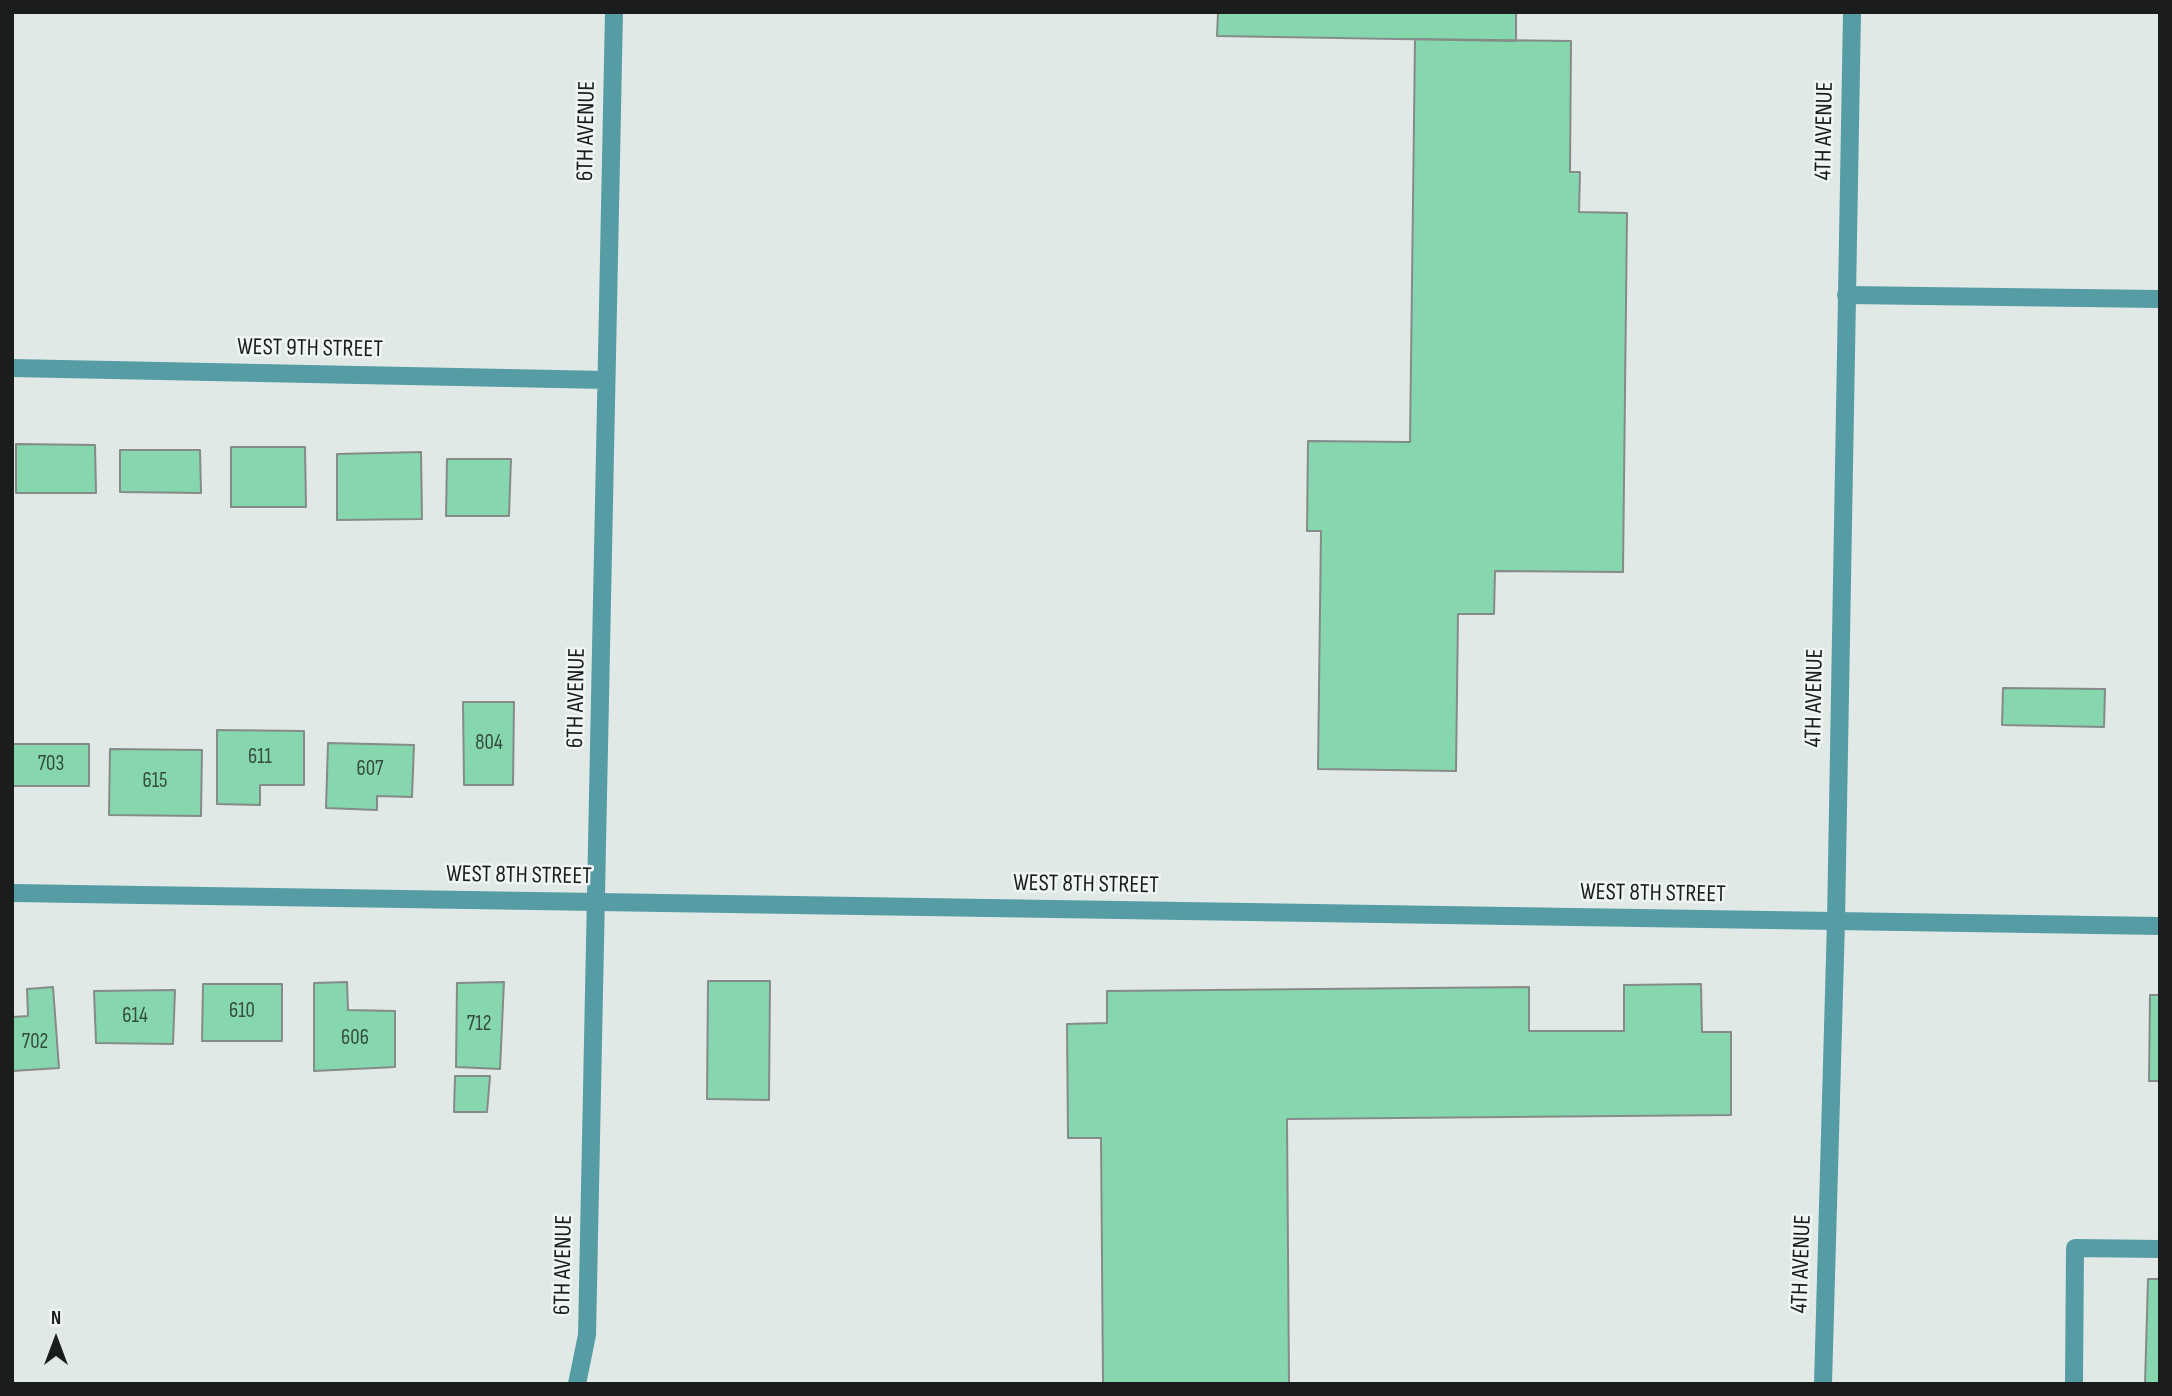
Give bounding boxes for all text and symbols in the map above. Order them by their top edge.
street label: 6TH AVENUE [572,81,602,181]
street label: 4TH AVENUE [1810,81,1840,181]
street label: WEST 9TH STREET [237,333,383,365]
street label: 6TH AVENUE [562,648,592,748]
street label: 4TH AVENUE [1800,648,1830,748]
house number: 804 [475,731,503,757]
house number: 611 [248,745,272,771]
house number: 703 [38,752,64,778]
house number: 607 [357,757,383,783]
house number: 615 [143,769,167,795]
street label: WEST 8TH STREET [446,860,592,892]
street label: WEST 8TH STREET [1013,869,1159,901]
street label: WEST 8TH STREET [1580,878,1726,910]
house number: 610 [229,999,255,1025]
house number: 614 [122,1004,148,1030]
house number: 712 [467,1012,491,1038]
house number: 606 [341,1026,369,1052]
house number: 702 [22,1030,48,1056]
street label: 4TH AVENUE [1786,1214,1818,1314]
street label: 6TH AVENUE [549,1215,579,1315]
north arrow [21,1305,91,1375]
text: N [51,1307,61,1330]

